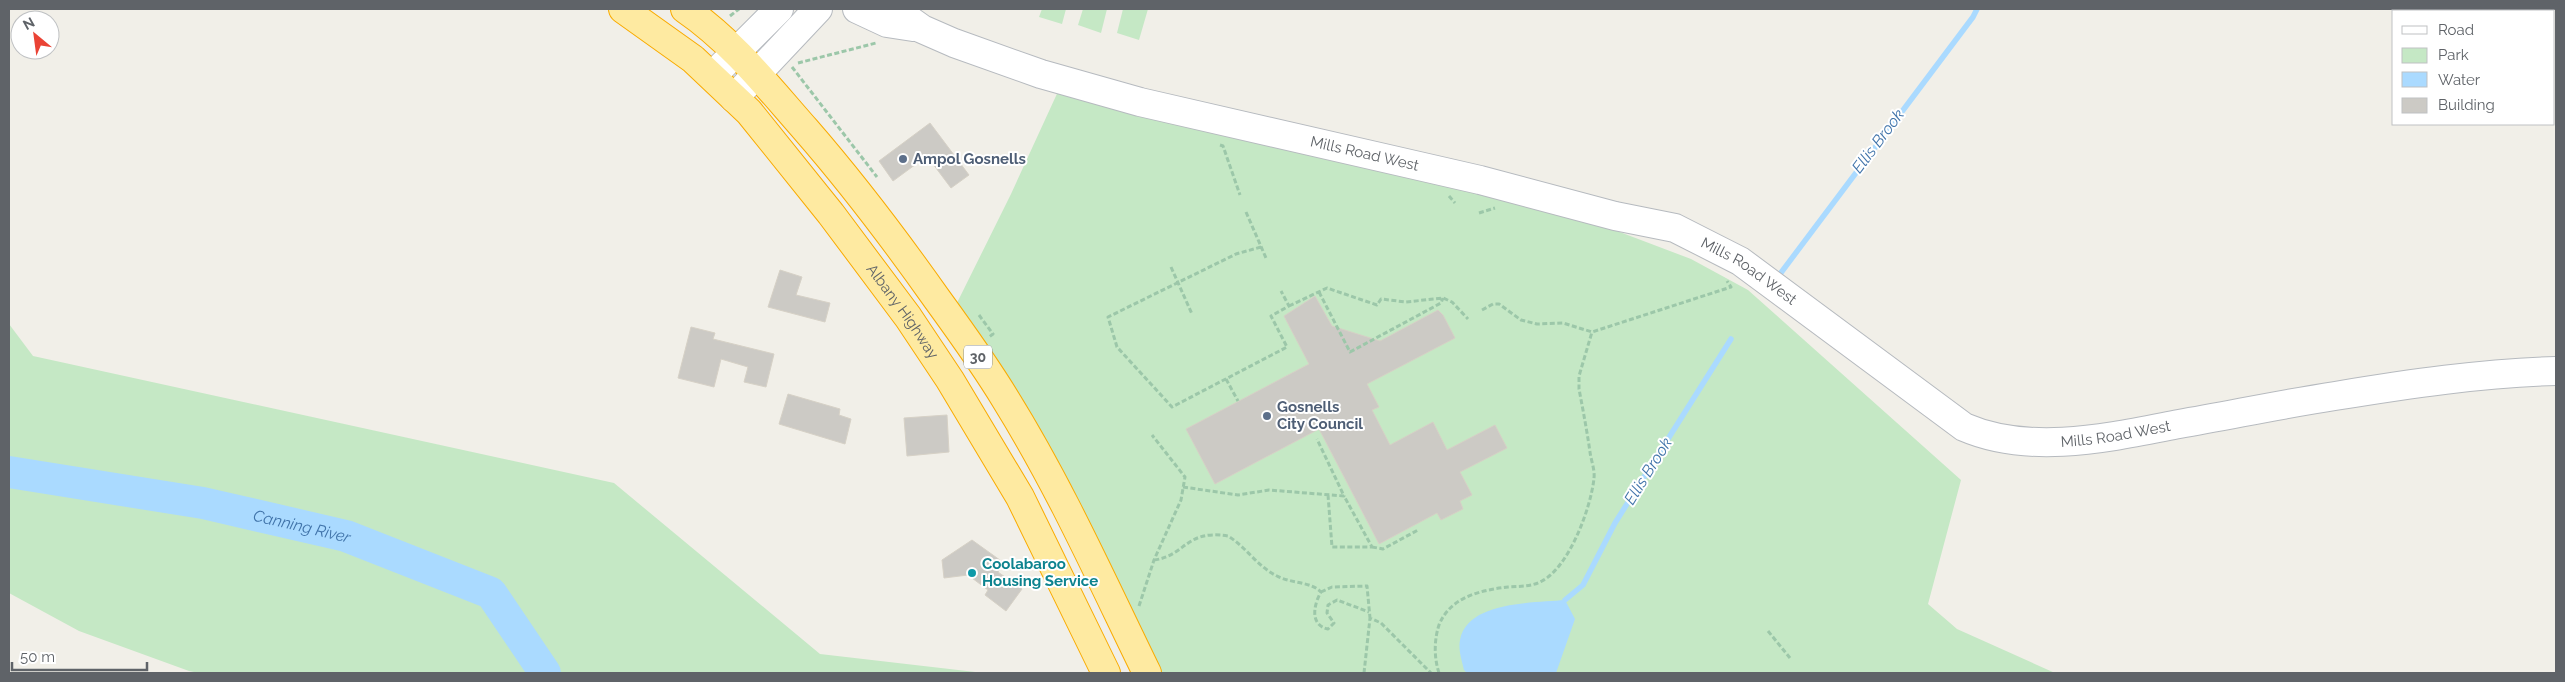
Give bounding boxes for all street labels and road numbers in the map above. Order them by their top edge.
street label: Mills Road West [1309,132,1421,175]
street label: Mills Road West [1698,234,1800,309]
street label: Albany Highway [863,261,942,362]
road number: 30 [964,346,992,368]
street label: Mills Road West [2060,417,2172,451]

